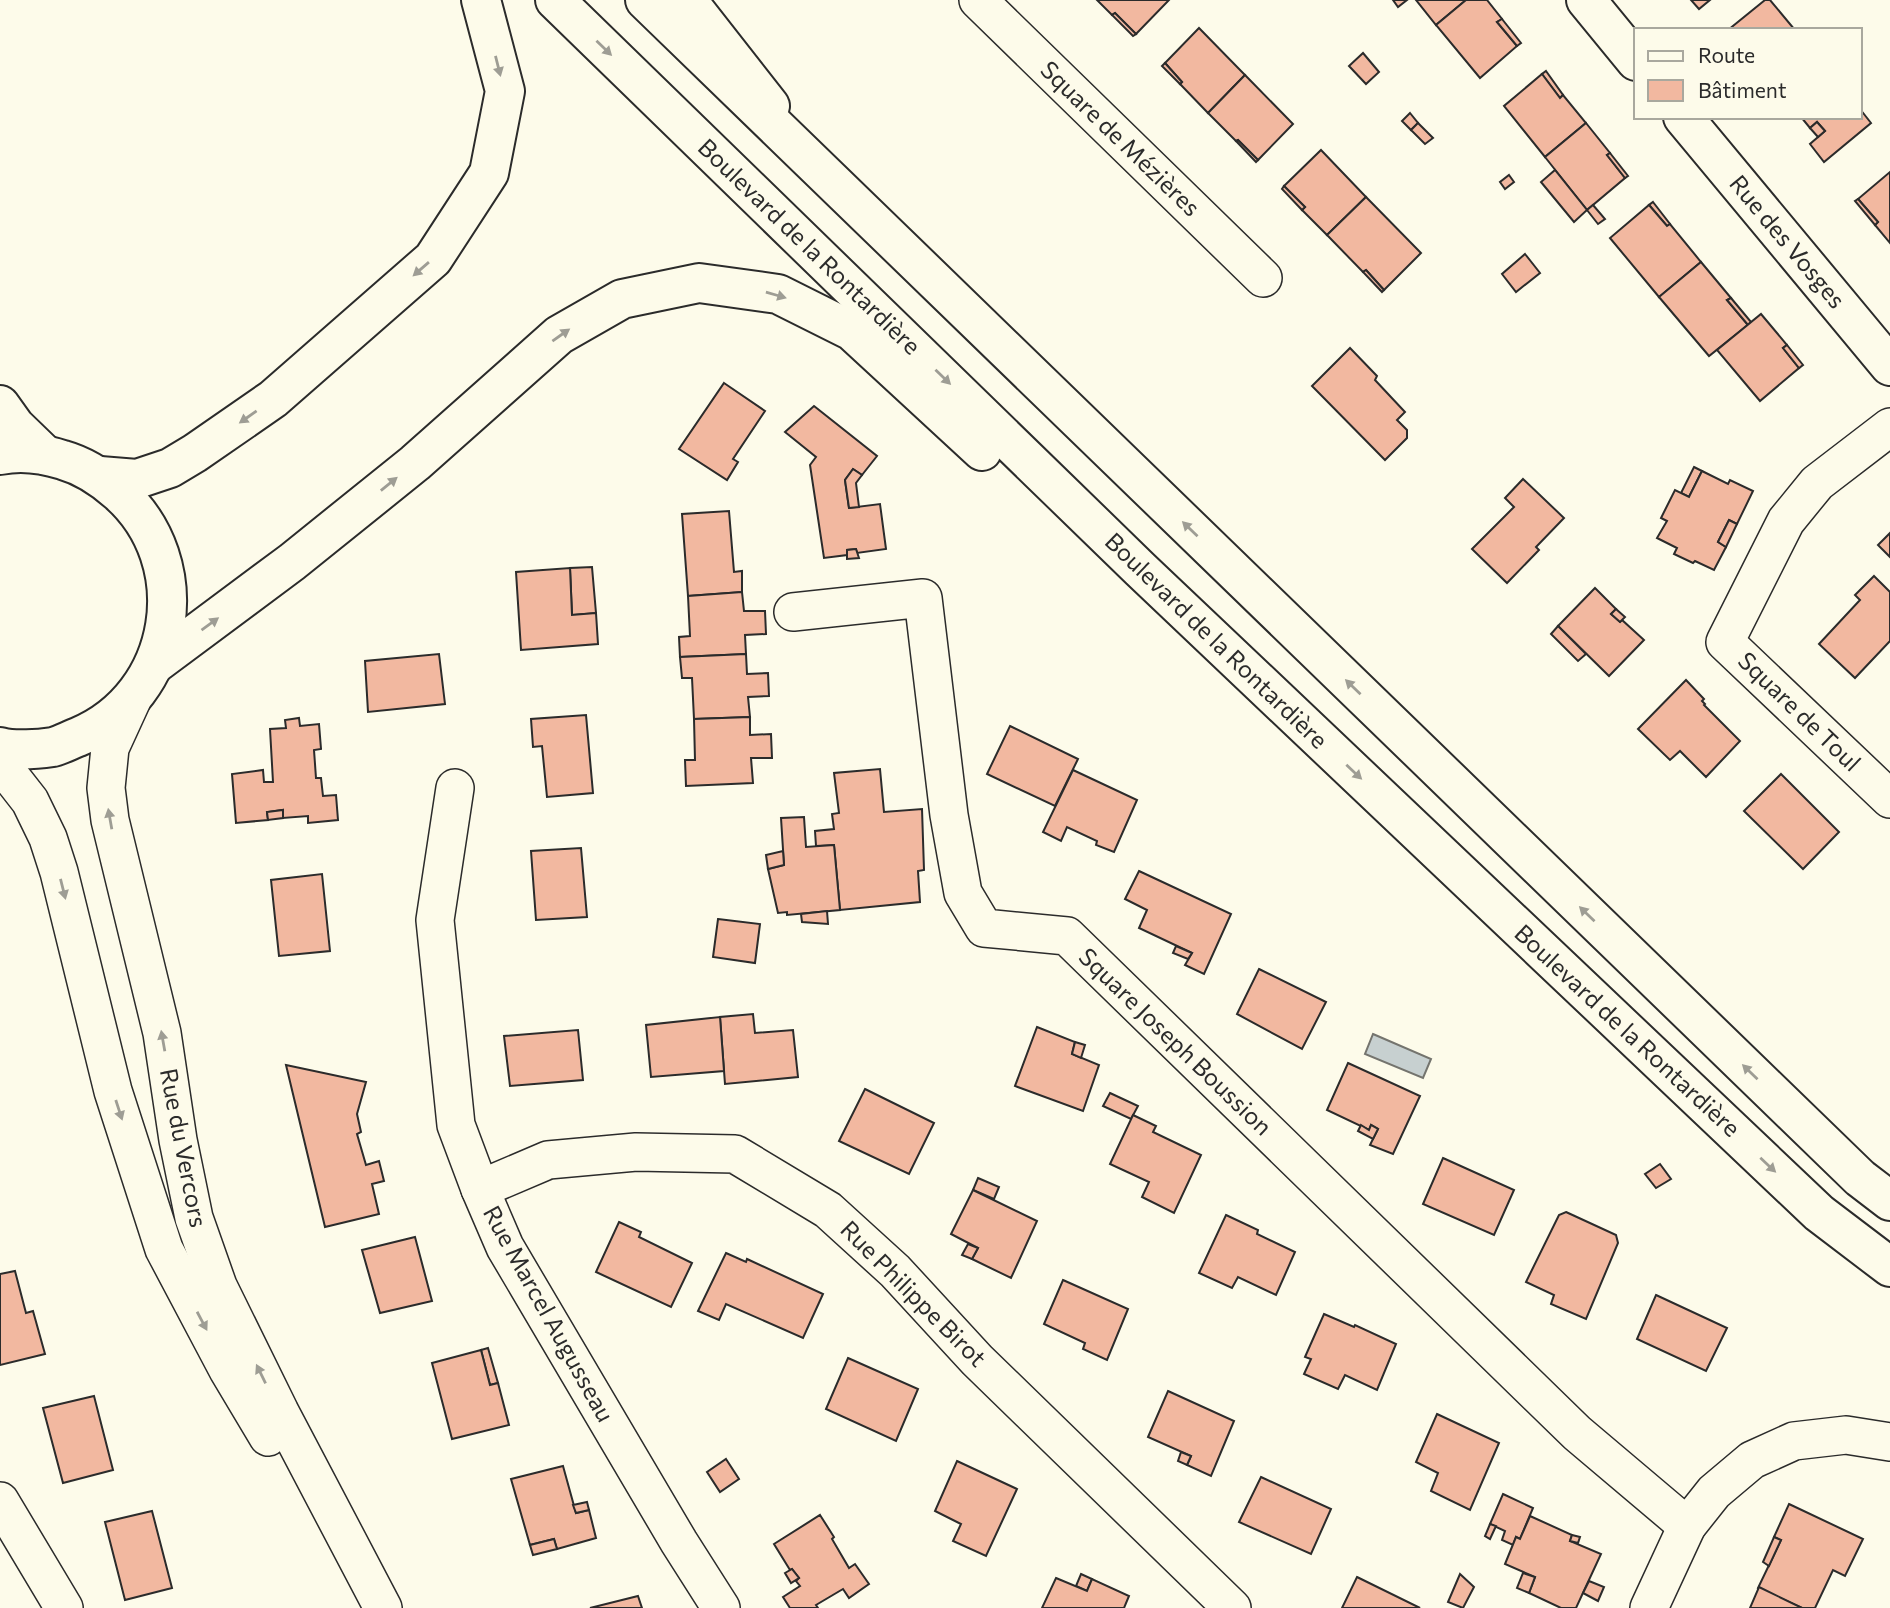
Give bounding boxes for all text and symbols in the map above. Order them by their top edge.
legend [1634,28,1862,119]
one-way arrow [595,39,612,55]
text: Route [1698,42,1755,67]
street label: Square de Mézières [1035,54,1207,222]
one-way arrow [493,55,504,77]
text: Bâtiment [1698,77,1787,102]
street label: Boulevard de la Rontardière [693,132,927,360]
street label: Rue des Vosges [1724,169,1852,313]
one-way arrow [412,261,430,277]
one-way arrow [765,290,787,301]
one-way arrow [552,328,570,342]
one-way arrow [934,369,951,385]
one-way arrow [239,410,257,424]
one-way arrow [379,476,397,491]
one-way arrow [1181,520,1198,537]
street label: Boulevard de la Rontardière [1100,526,1334,754]
one-way arrow [201,617,219,631]
street label: Square de Toul [1733,645,1867,777]
one-way arrow [1345,680,1362,696]
one-way arrow [1345,764,1362,780]
one-way arrow [104,808,115,830]
one-way arrow [58,878,69,900]
one-way arrow [1579,906,1596,922]
street label: Boulevard de la Rontardière [1509,918,1747,1142]
street label: Square Joseph Boussion [1074,941,1279,1141]
one-way arrow [157,1030,168,1052]
one-way arrow [1742,1064,1759,1080]
street label: Rue du Vercors [155,1066,214,1230]
one-way arrow [114,1100,125,1121]
one-way arrow [1759,1156,1776,1172]
street label: Rue Marcel Augusseau [478,1200,621,1427]
street label: Rue Philippe Birot [835,1214,993,1372]
one-way arrow [196,1311,208,1331]
one-way arrow [255,1364,266,1384]

